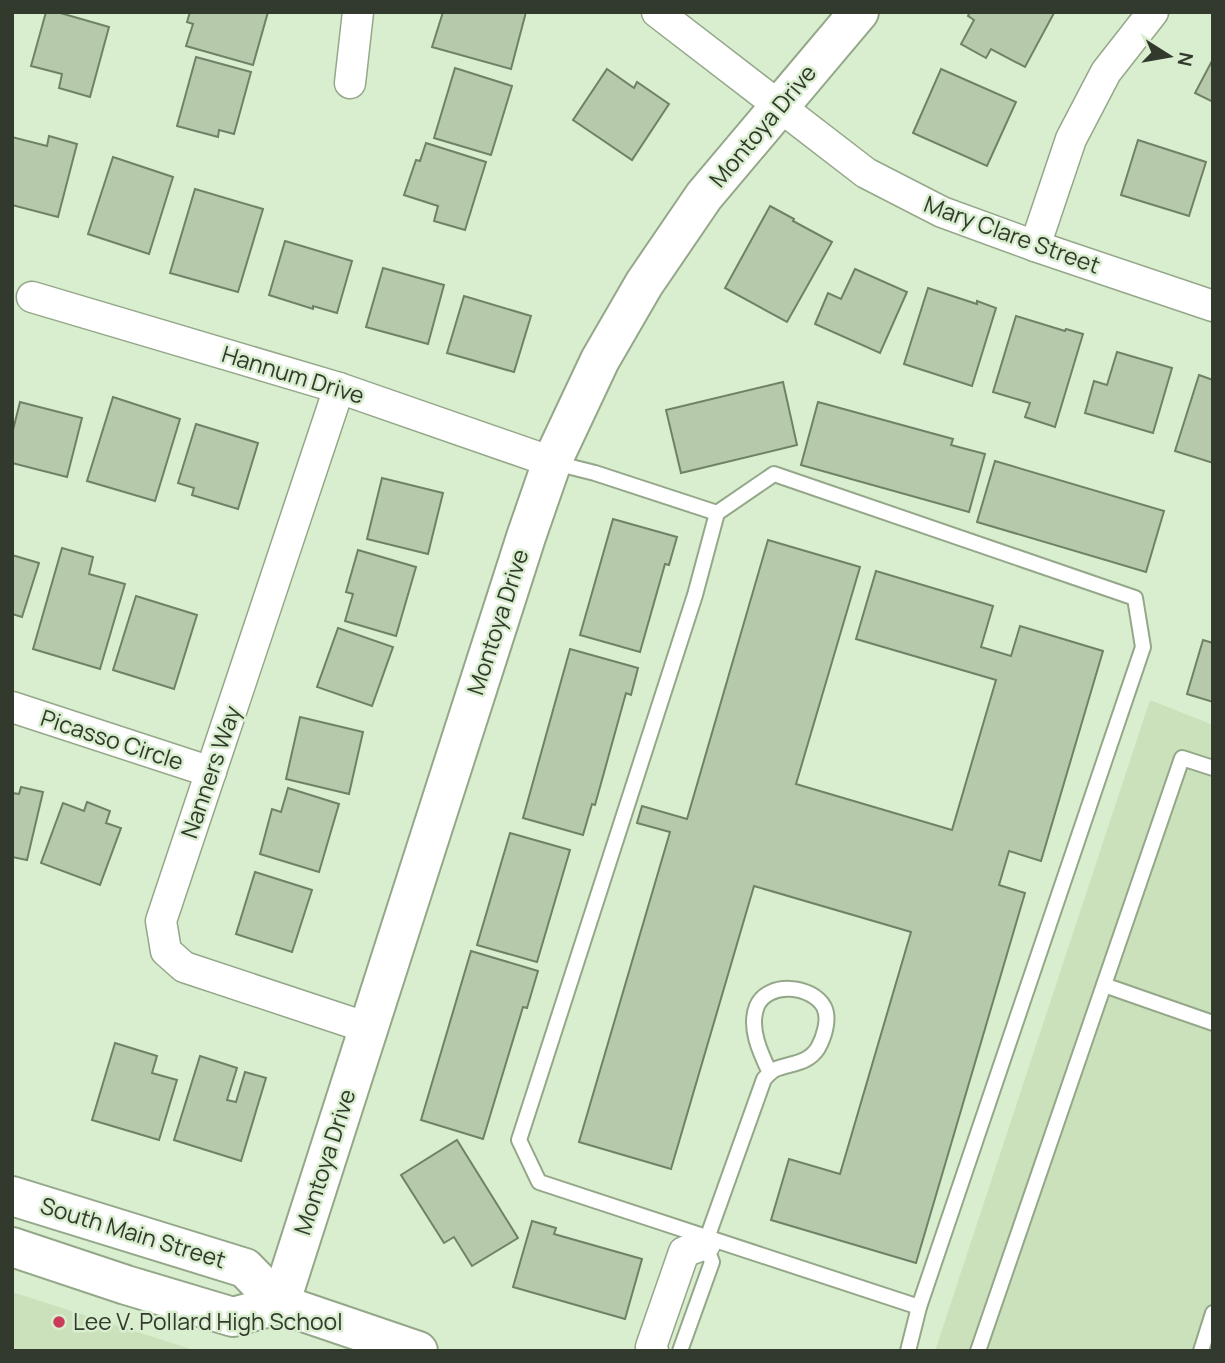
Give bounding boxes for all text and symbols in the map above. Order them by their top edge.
north arrow [1134,21,1204,91]
text: N [1172,50,1200,68]
street label: Montoya Drive [701,57,823,194]
street label: Mary Clare Street [920,187,1105,281]
street label: Hannum Drive [218,337,368,411]
street label: Montoya Drive [458,545,536,699]
street label: Picasso Circle [37,701,188,777]
street label: Nanners Way [172,701,248,842]
street label: Montoya Drive [285,1085,363,1239]
street label: South Main Street [37,1189,230,1275]
place label: Lee V. Pollard High School [73,1305,343,1337]
marker: Lee V. Pollard High School [51,1314,67,1330]

